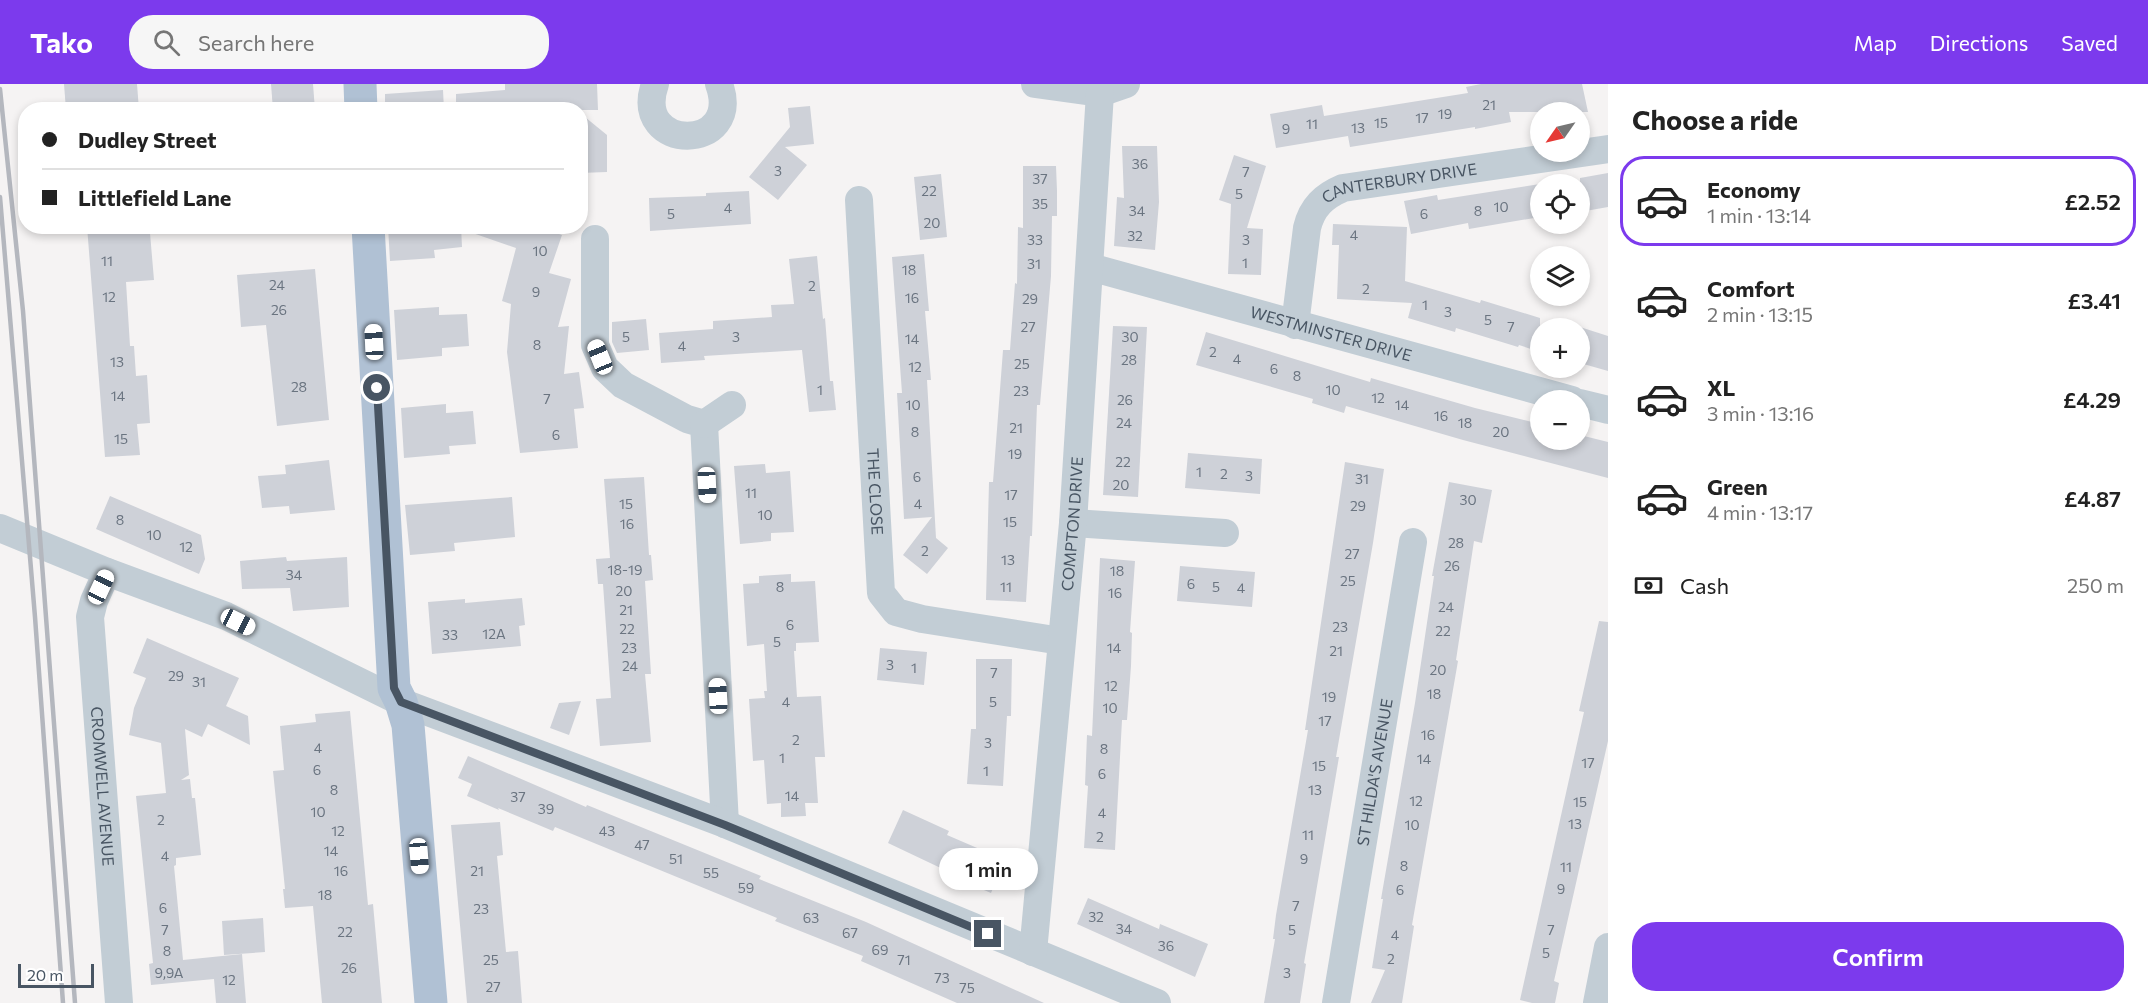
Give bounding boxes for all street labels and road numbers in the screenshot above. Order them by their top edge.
street label: CANTERBURY DRIVE [1317,158,1478,207]
street label: WESTMINSTER DRIVE [1248,302,1414,364]
street label: THE CLOSE [864,448,888,535]
street label: COMPTON DRIVE [1057,456,1086,592]
street label: ST HILDA'S AVENUE [1352,697,1396,847]
street label: CROMWELL AVENUE [88,706,119,867]

